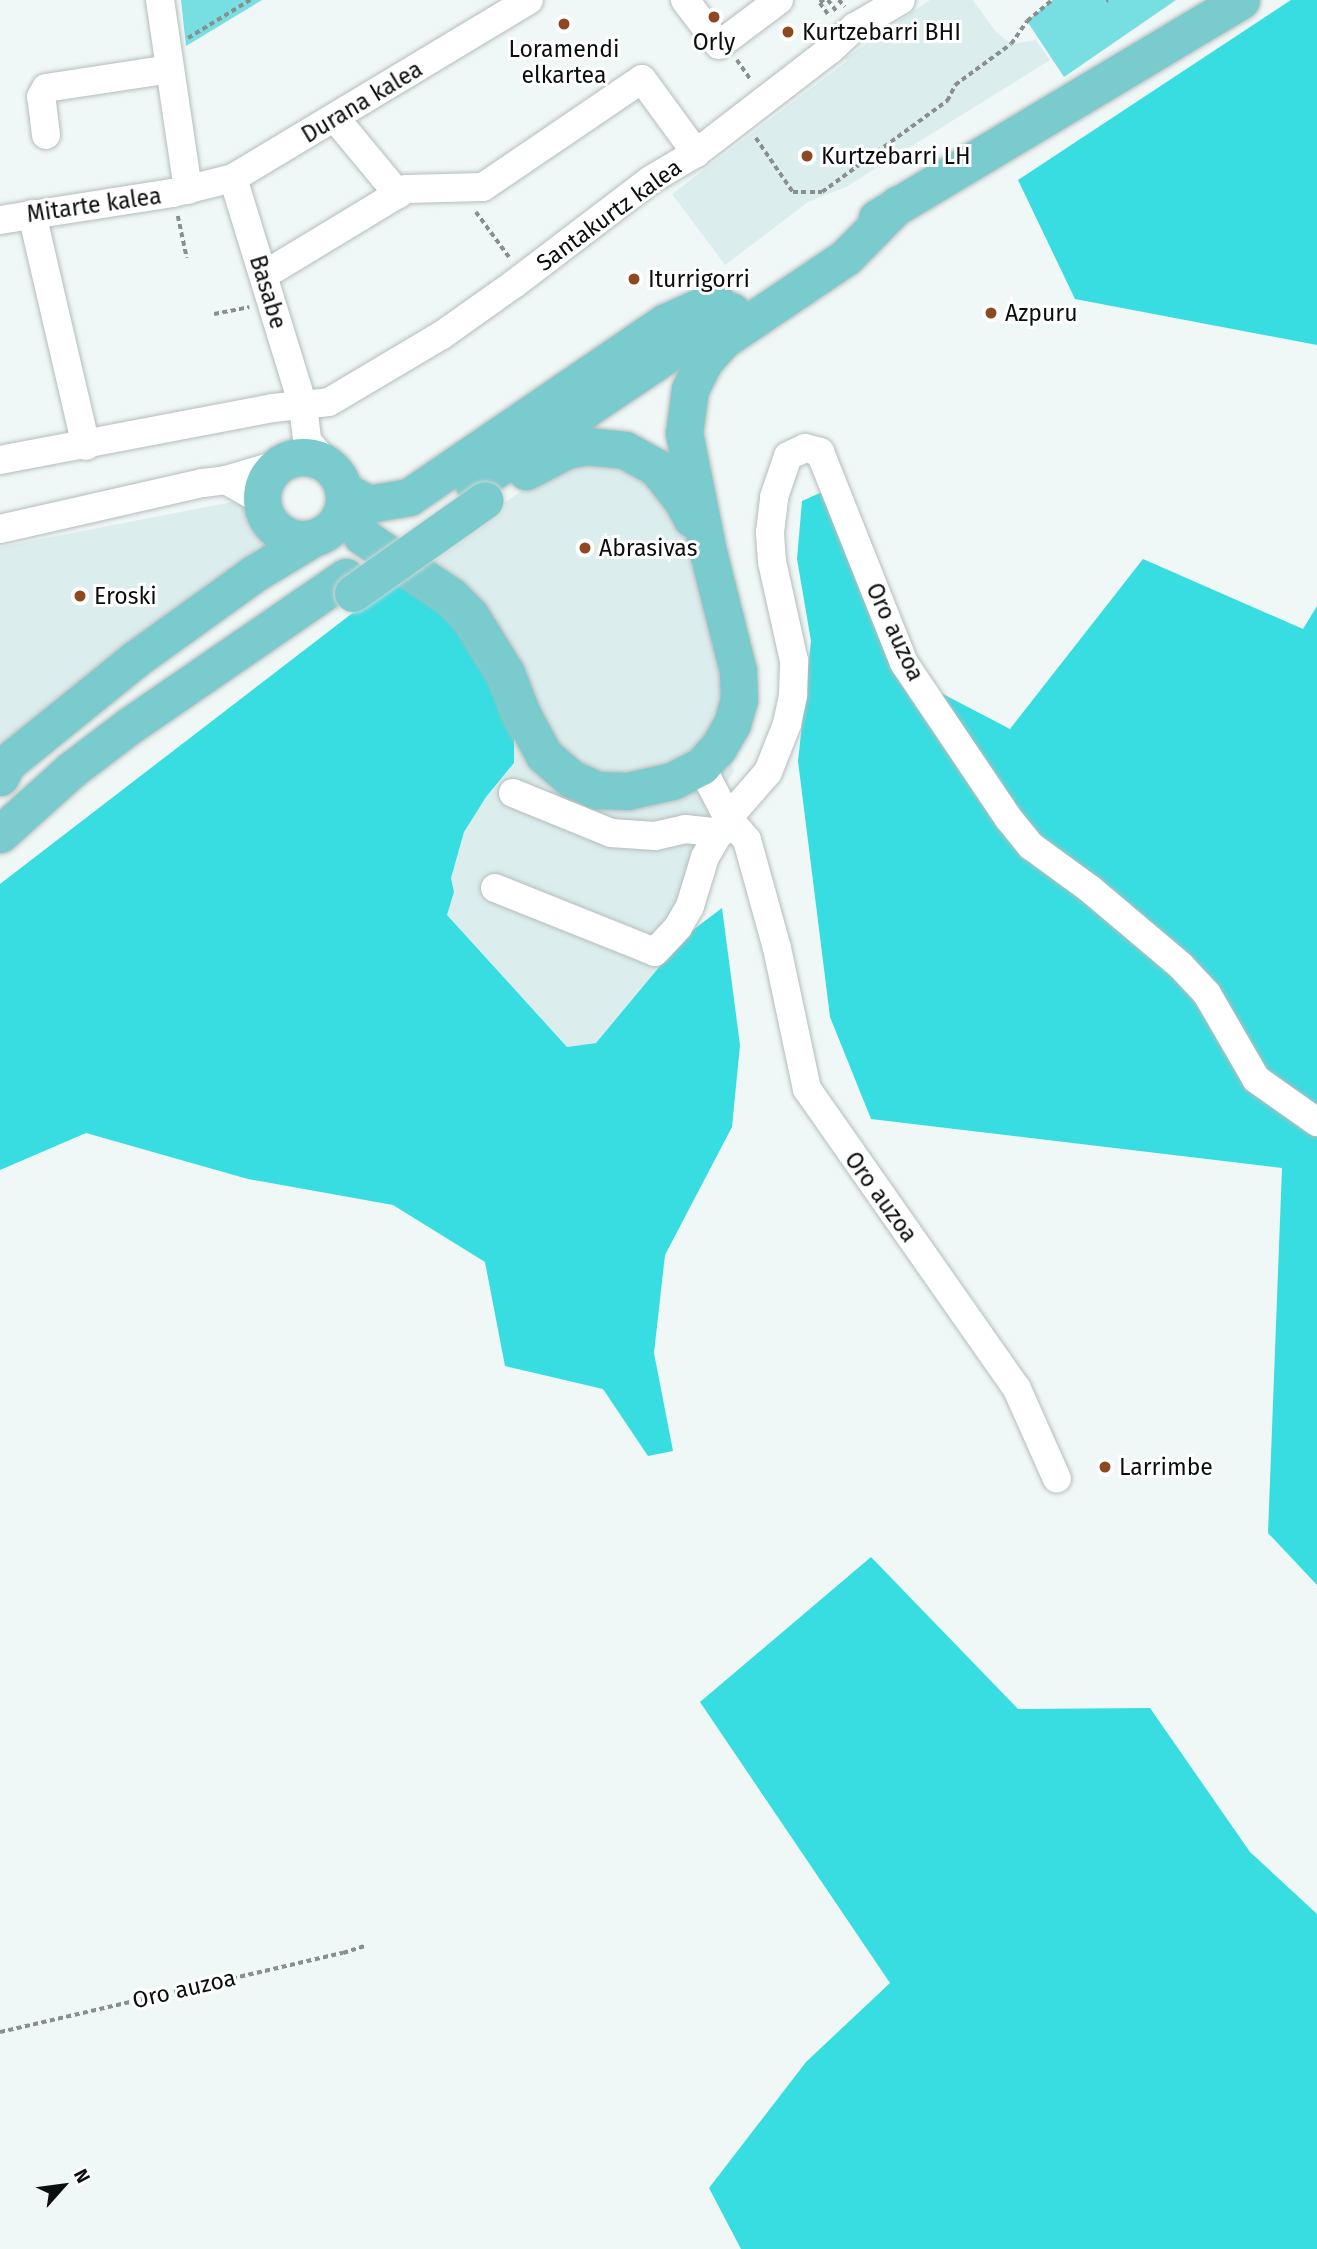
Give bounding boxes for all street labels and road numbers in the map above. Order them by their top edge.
street label: Durana kalea [297,55,427,149]
street label: Santakurtz kalea [531,153,687,277]
street label: Mitarte kalea [25,182,163,228]
street label: Basabe [244,252,292,332]
street label: Oro auzoa [860,579,930,685]
street label: Oro auzoa [839,1146,923,1248]
street label: Oro auzoa [130,1964,238,2014]

